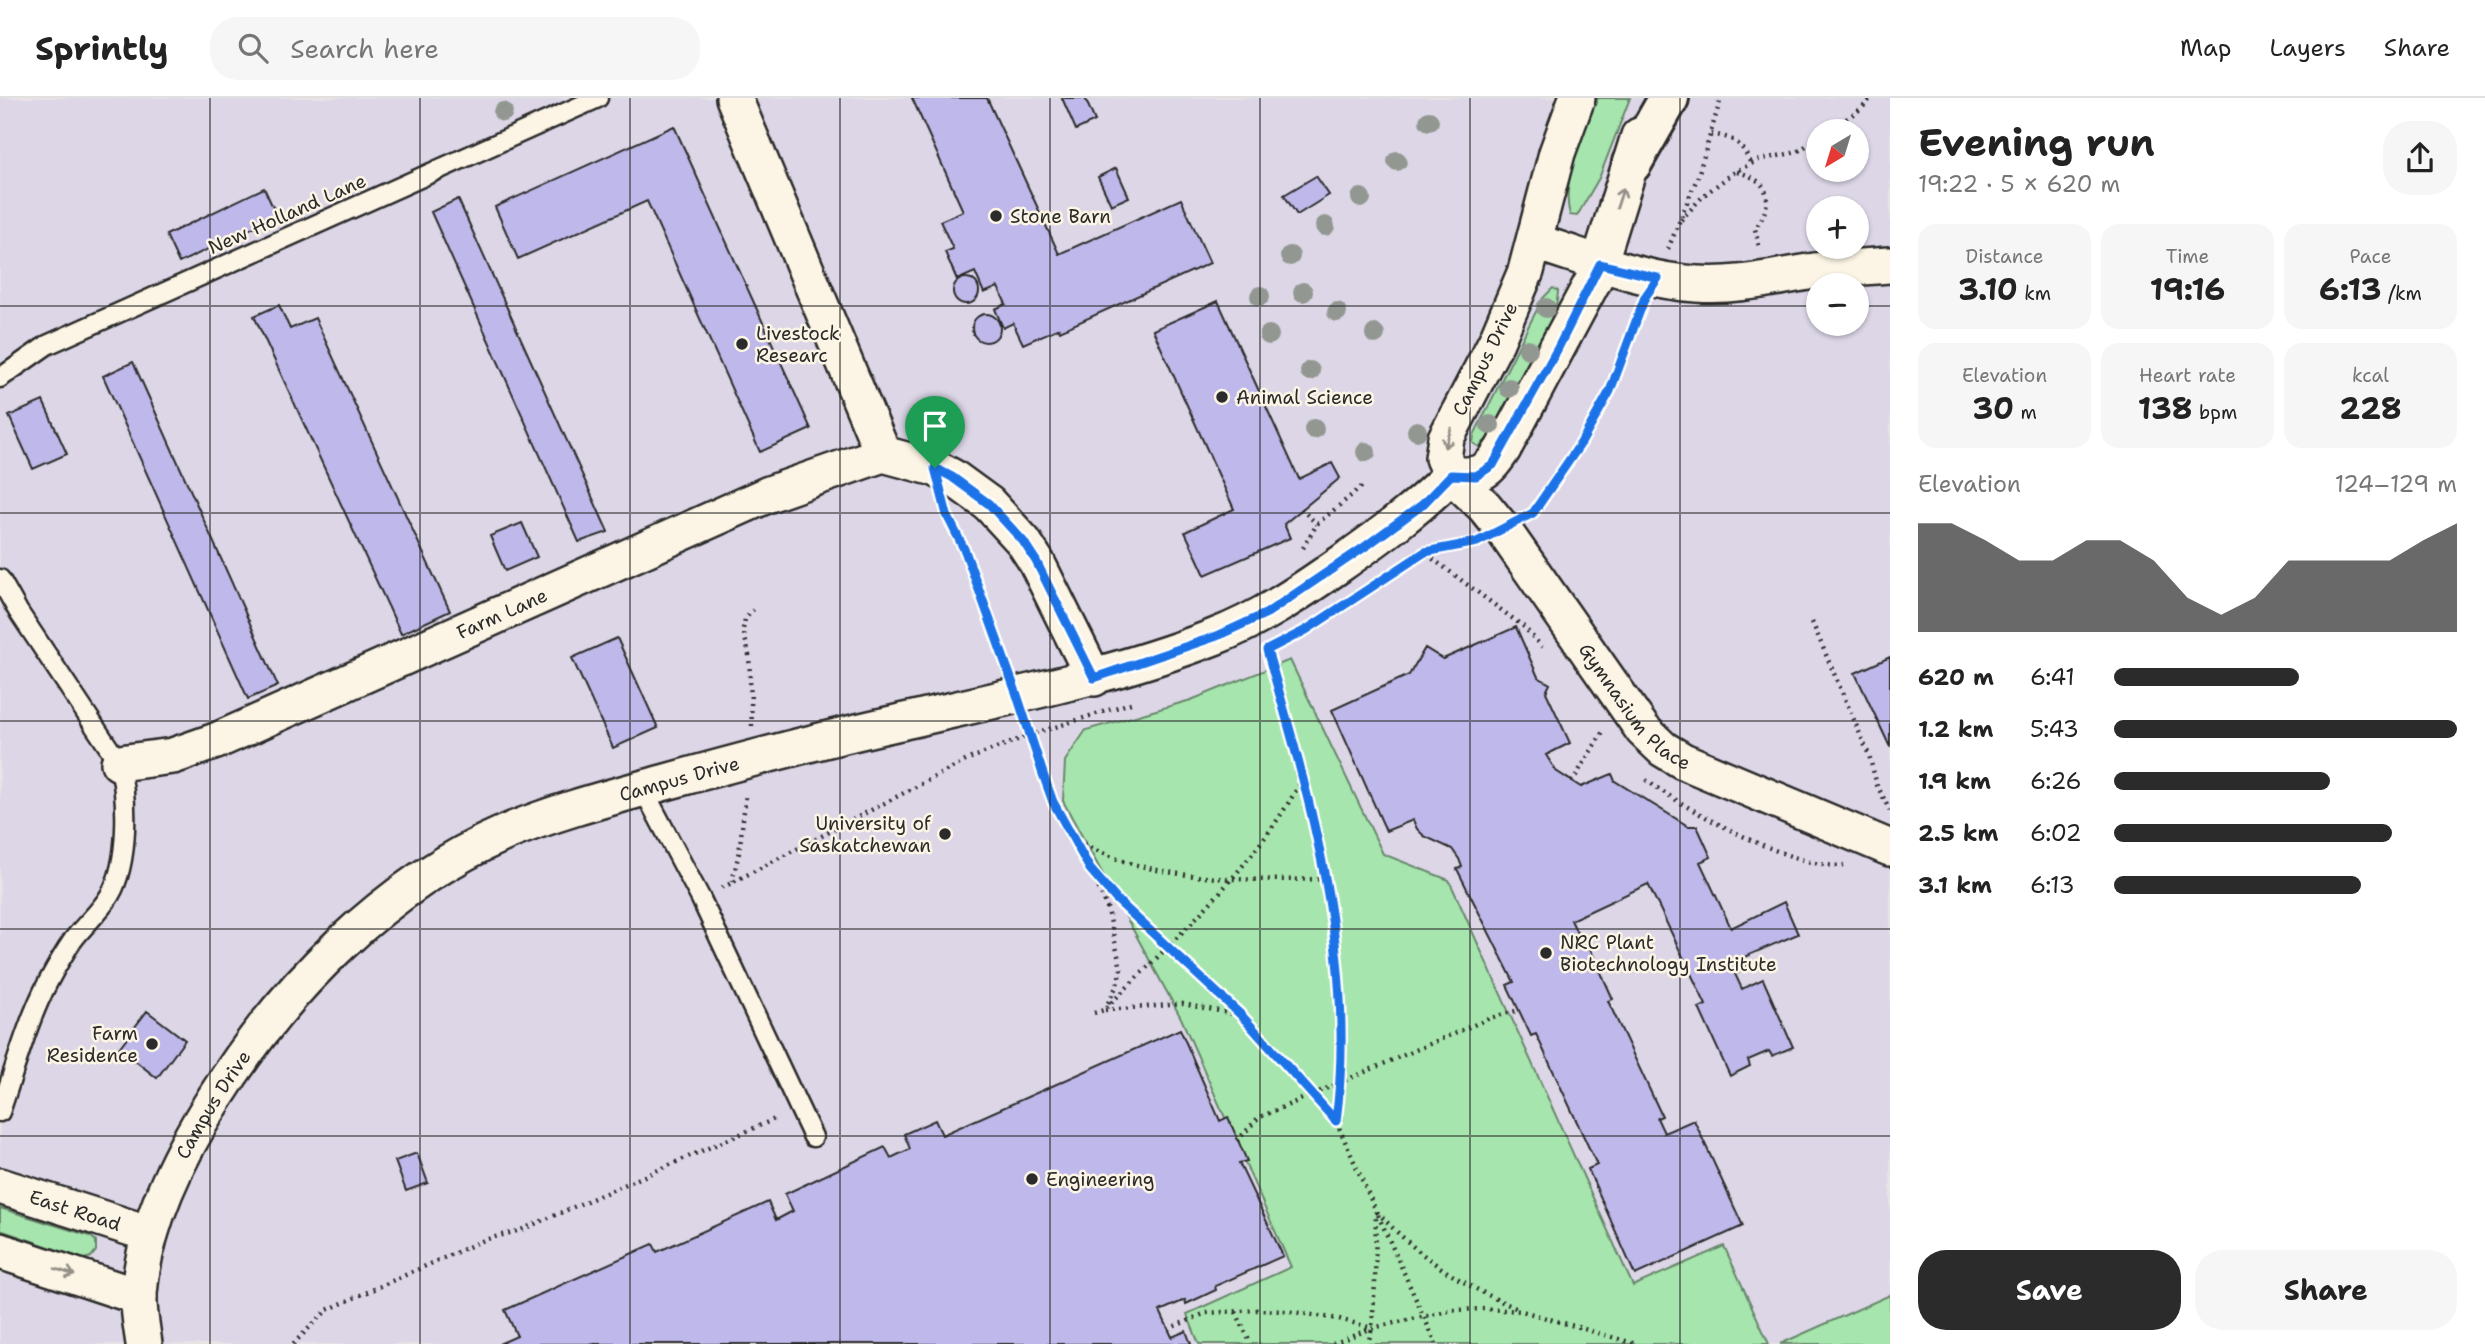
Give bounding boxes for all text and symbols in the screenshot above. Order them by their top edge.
search box [210,17,700,80]
text: Sprintly [35,26,168,71]
icon: search [234,29,272,67]
text: Search here [290,31,439,66]
text: Map [2180,32,2231,64]
text: Layers [2269,32,2346,64]
text: Share [2384,32,2450,64]
text: Evening run [1918,117,2155,168]
north arrow [1806,119,1869,182]
map controls [1806,119,1869,336]
button: share [2383,121,2457,195]
street label: New Holland Lane [204,168,370,260]
text: 19:22 · 5 × 620 m [1918,169,2120,199]
one-way arrow [1614,187,1627,209]
button: + [1806,196,1869,259]
place label: Stone Barn [1010,204,1111,229]
marker: Stone Barn [988,208,1004,224]
text: Distance [1966,244,2043,269]
text: Time [2166,244,2209,269]
text: Pace [2350,244,2391,269]
text: 3.10 [1958,269,2018,310]
text: 19:16 [2150,269,2225,310]
text: 6:13 [2319,269,2381,310]
button: − [1806,273,1869,336]
text: km [2018,281,2051,306]
text: /km [2381,281,2422,306]
street label: Campus Drive [1447,298,1523,420]
place label: Livestock Researc [756,321,840,368]
marker: Livestock Researc [734,336,750,352]
text: Elevation [1962,363,2047,388]
text: Heart rate [2139,363,2236,388]
text: kcal [2352,363,2389,388]
place label: Animal Science [1236,385,1373,410]
text: 30 [1972,388,2014,429]
text: 138 [2138,388,2193,429]
text: 228 [2339,388,2402,429]
marker: Animal Science [1214,389,1230,405]
pin [905,396,965,468]
text: m [2014,400,2037,425]
text: bpm [2193,400,2237,425]
icon: arrive [916,407,954,445]
one-way arrow [1441,427,1453,448]
text: Elevation [1918,469,2021,499]
text: 124–129 m [2335,469,2457,499]
street label: Farm Lane [452,582,551,645]
street label: Gymnasium Place [1573,638,1694,775]
text: 620 m [1918,662,1994,692]
text: 6:41 [2030,662,2075,692]
text: 1.2 km [1918,714,1994,744]
text: 5:43 [2030,714,2079,744]
street label: Campus Drive [616,750,742,807]
text: 1.9 km [1918,766,1991,796]
text: 6:26 [2030,766,2082,796]
place label: University of Saskatchewan [799,811,932,858]
text: 2.5 km [1918,818,1999,848]
text: 6:02 [2030,818,2082,848]
marker: University of Saskatchewan [937,826,953,842]
text: 3.1 km [1918,870,1992,900]
text: 6:13 [2030,870,2075,900]
place label: NRC Plant Biotechnology Institute [1560,930,1777,977]
marker: NRC Plant Biotechnology Institute [1538,945,1554,961]
place label: Farm Residence [47,1021,138,1068]
marker: Farm Residence [144,1036,160,1052]
street label: Campus Drive [170,1045,256,1163]
place label: Engineering [1046,1167,1155,1192]
marker: Engineering [1024,1171,1040,1187]
street label: East Road [26,1184,124,1236]
button: Save [1918,1250,2181,1330]
button: Share [2195,1250,2457,1330]
one-way arrow [54,1266,76,1279]

